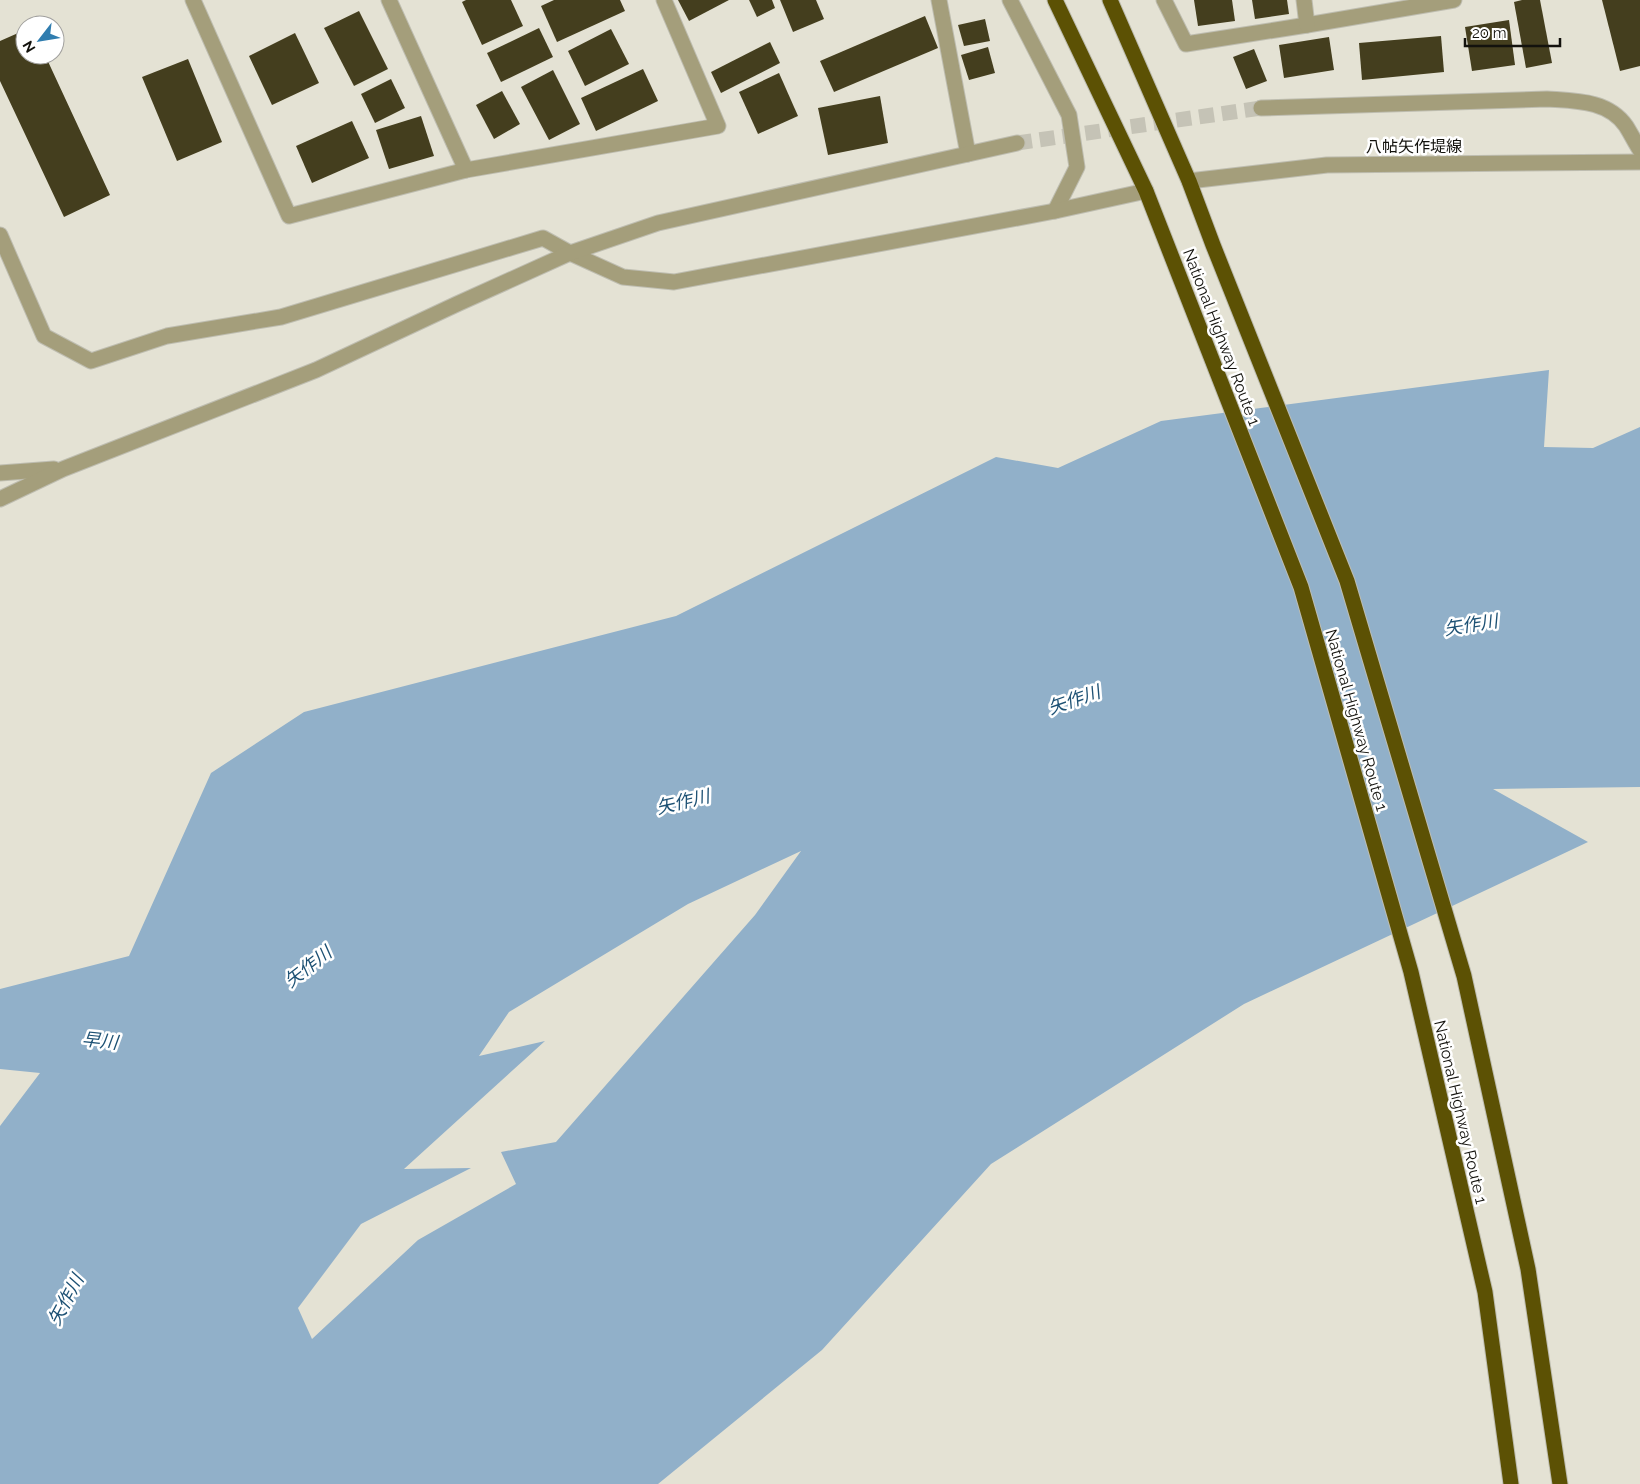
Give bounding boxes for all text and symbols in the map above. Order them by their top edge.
north arrow [15,15,65,65]
scale bar [1465,15,1560,47]
text: 20 m [1472,24,1507,42]
text: N [19,38,38,55]
street label: 八帖矢作堤線 [1366,137,1462,156]
street label: National Highway Route 1 [1179,246,1264,428]
water label: 矢作川 [1443,610,1501,639]
street label: National Highway Route 1 [1321,627,1392,813]
water label: 矢作川 [1045,680,1105,718]
water label: 矢作川 [654,785,714,818]
water label: 矢作川 [280,940,337,992]
street label: National Highway Route 1 [1430,1018,1491,1206]
water label: 早川 [81,1028,121,1053]
water label: 矢作川 [44,1269,88,1329]

